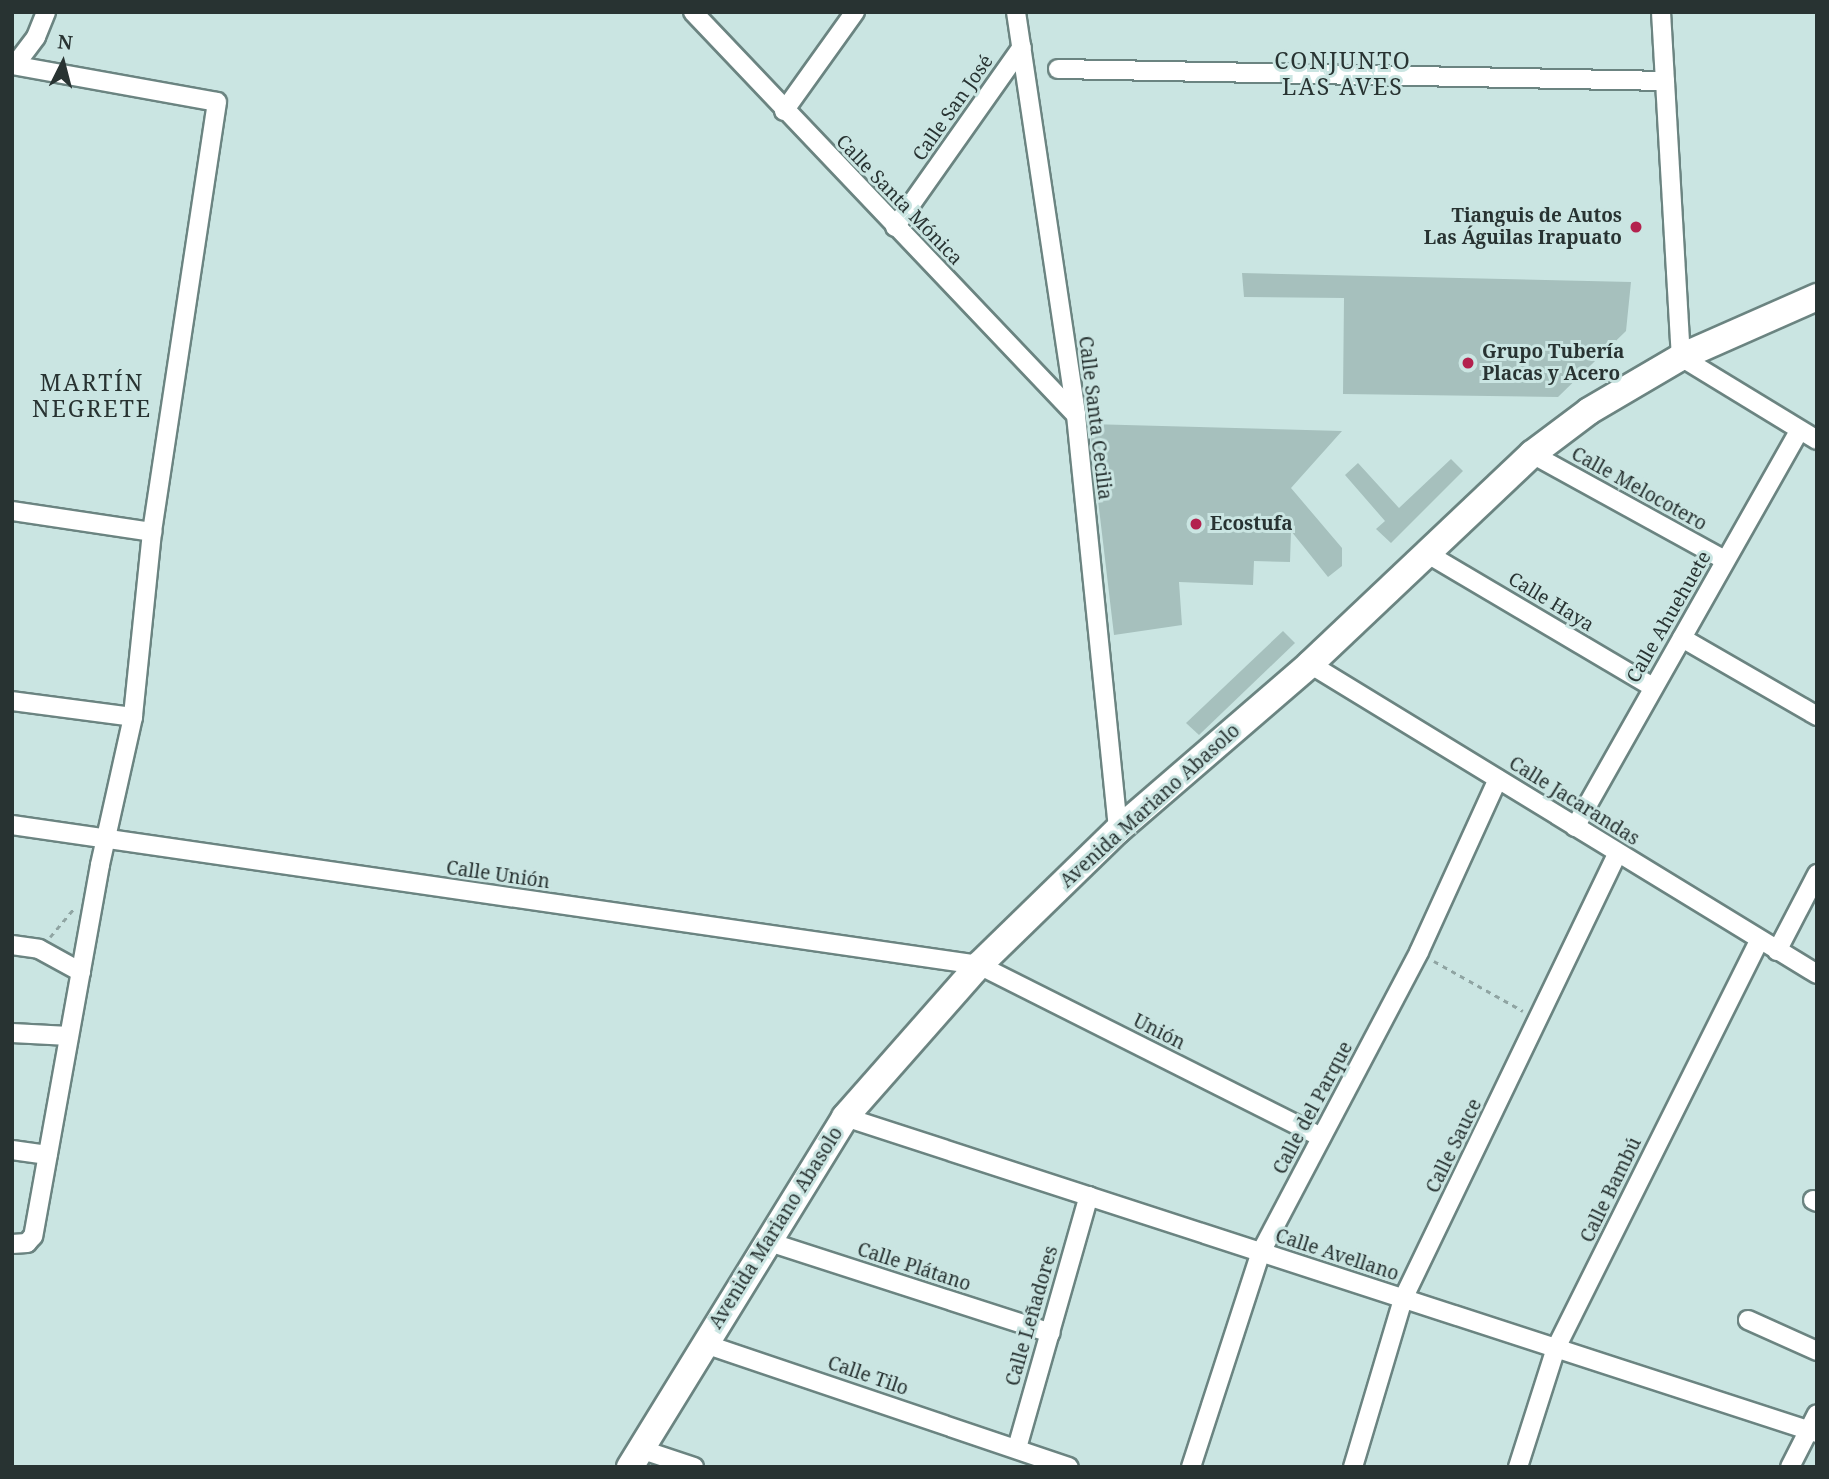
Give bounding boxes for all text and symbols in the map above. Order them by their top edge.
north arrow [28,28,98,98]
text: N [56,28,74,56]
district label: CONJUNTO LAS AVES [1275,46,1411,100]
street label: Calle San José [908,51,998,165]
street label: Calle Santa Mónica [831,130,967,270]
place label: Tianguis de Autos Las Águilas Irapuato [1424,205,1622,249]
marker: Tianguis de Autos Las Águilas Irapuato [1628,219,1644,235]
street label: Calle Santa Cecilia [1074,335,1116,501]
place label: Grupo Tubería Placas y Acero [1482,341,1624,385]
marker: Grupo Tubería Placas y Acero [1460,355,1476,371]
district label: MARTÍN NEGRETE [33,368,151,422]
street label: Calle Melocotero [1567,442,1711,536]
place label: Ecostufa [1210,513,1293,535]
marker: Ecostufa [1188,516,1204,532]
street label: Calle Ahuehuete [1622,547,1716,687]
street label: Calle Haya [1504,567,1598,637]
street label: Avenida Mariano Abasolo [1056,719,1244,893]
street label: Calle Jacarandas [1505,752,1643,850]
street label: Calle Unión [445,856,551,894]
street label: Unión [1129,1009,1189,1055]
street label: Calle del Parque [1268,1038,1358,1178]
street label: Calle Sauce [1421,1095,1487,1197]
street label: Avenida Mariano Abasolo [704,1123,848,1333]
street label: Calle Bambú [1576,1134,1646,1246]
street label: Calle Avellano [1272,1224,1402,1286]
street label: Calle Plátano [854,1238,974,1296]
street label: Calle Leñadores [1001,1243,1063,1389]
street label: Calle Tilo [825,1352,911,1400]

